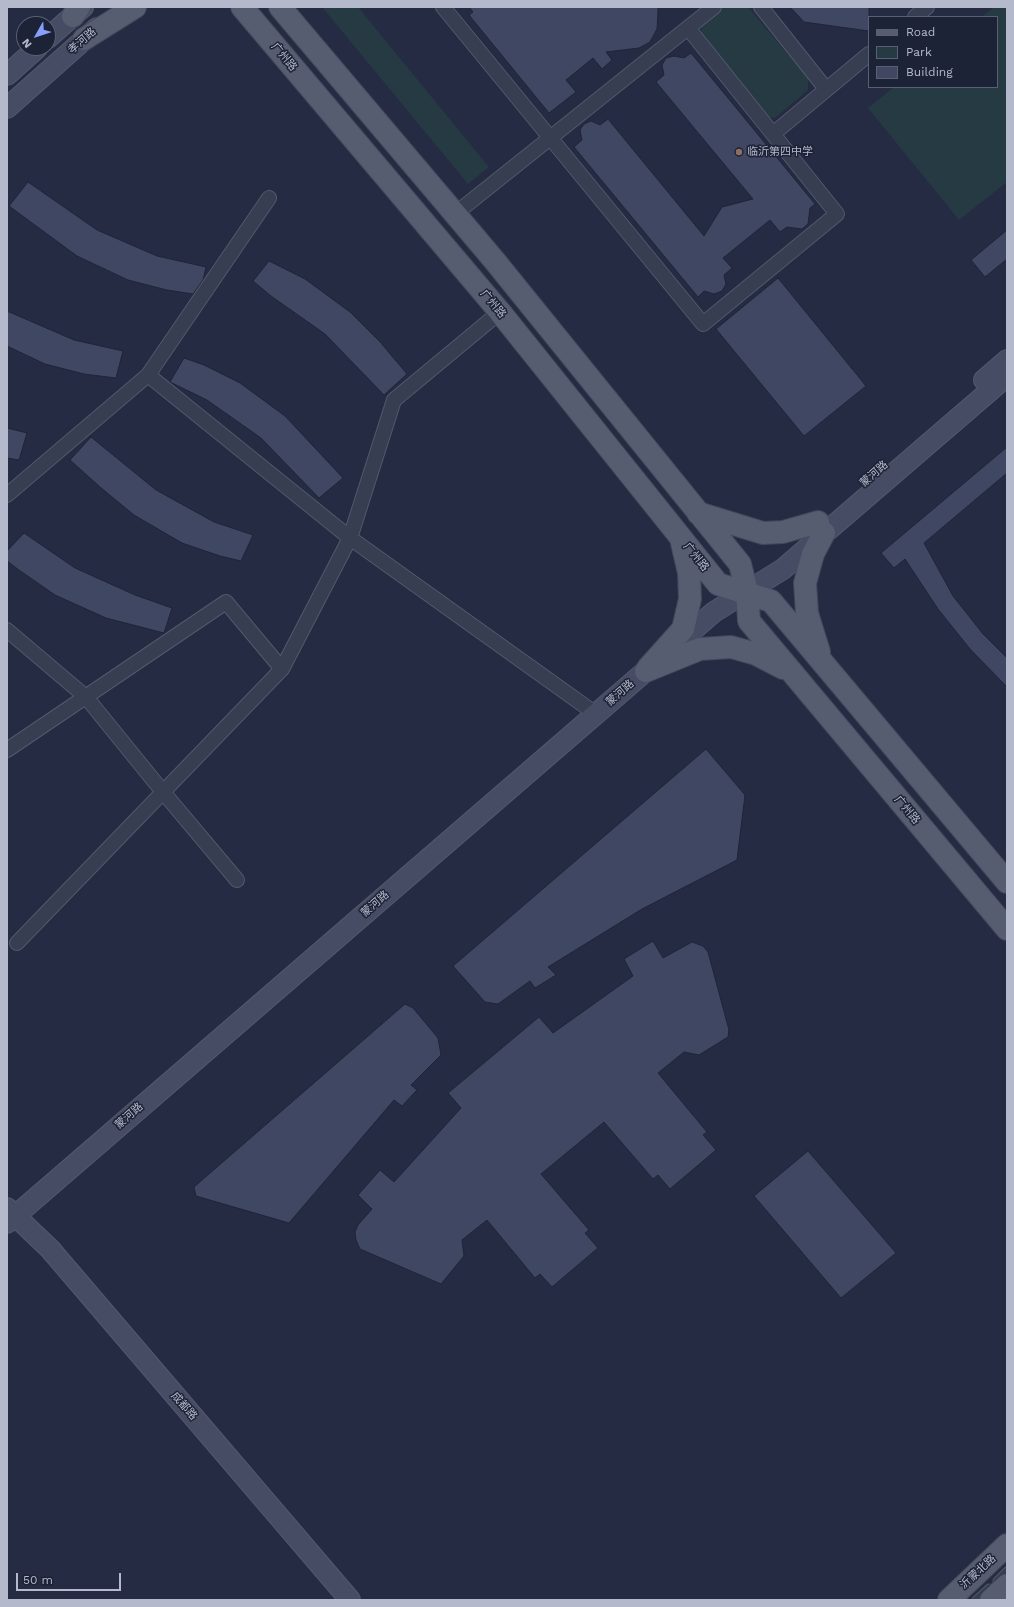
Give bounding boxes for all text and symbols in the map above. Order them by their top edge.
north arrow [16,16,56,56]
legend [868,16,998,88]
street label: 孝河路 [65,25,99,57]
text: Road [906,25,935,39]
text: N [19,36,35,50]
street label: 广州路 [268,40,300,74]
text: Park [906,45,932,59]
text: Building [906,65,953,79]
place label: 临沂第四中学 [747,145,813,159]
marker: 临沂第四中学 [734,147,744,157]
street label: 广州路 [477,287,509,321]
street label: 蒙河路 [857,458,891,490]
street label: 广州路 [680,540,712,574]
street label: 蒙河路 [603,677,637,709]
street label: 广州路 [891,793,923,827]
street label: 蒙河路 [358,888,392,920]
street label: 蒙河路 [112,1100,146,1132]
street label: 成都路 [168,1389,200,1423]
street label: 沂蒙北路 [957,1552,999,1592]
scale bar [18,1565,123,1591]
text: 50 m [23,1573,53,1587]

